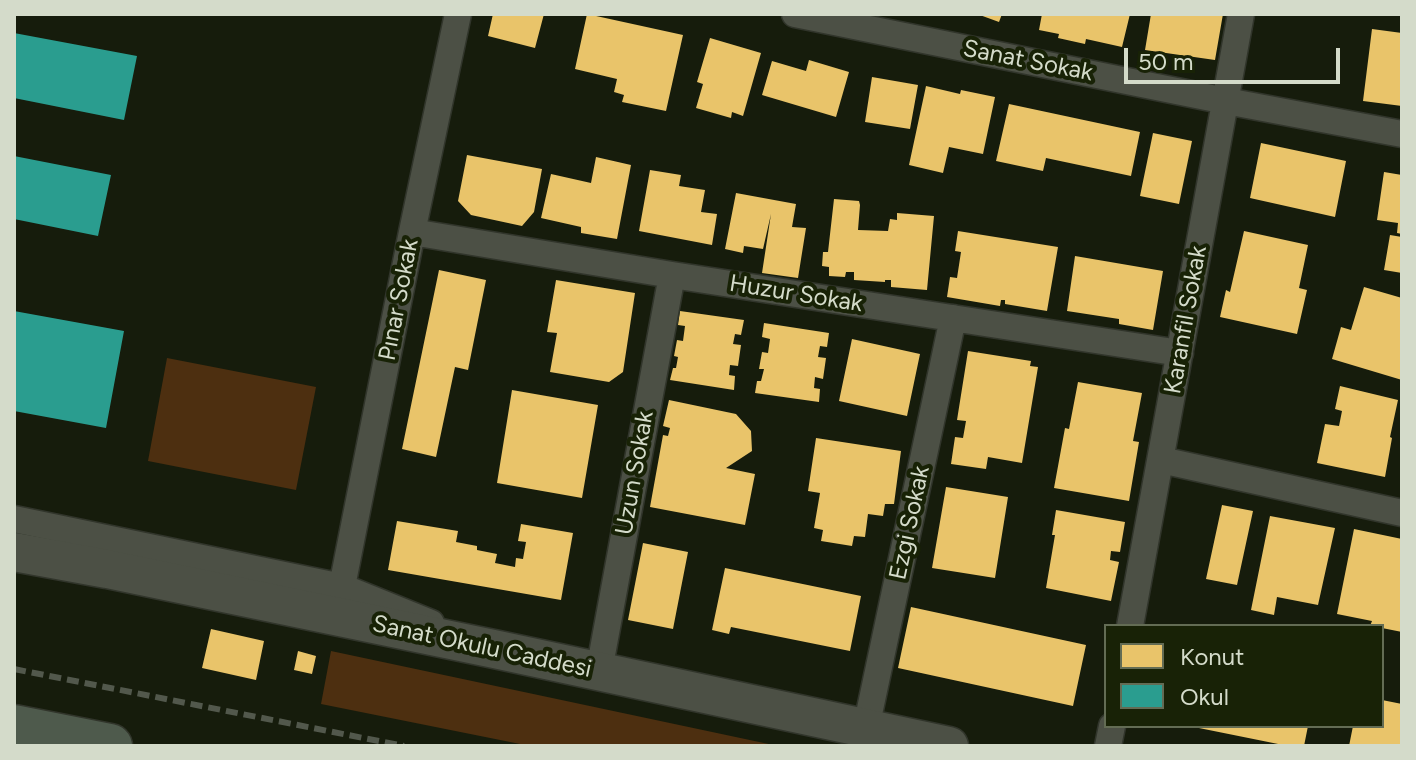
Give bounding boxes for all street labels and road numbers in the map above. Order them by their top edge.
street label: Sanat Sokak [961,34,1095,88]
street label: Pınar Sokak [373,237,425,363]
street label: Karanfil Sokak [1159,244,1213,396]
street label: Huzur Sokak [727,269,865,319]
street label: Uzun Sokak [610,409,660,537]
street label: Ezgi Sokak [884,464,936,582]
street label: Sanat Okulu Caddesi [370,610,594,684]

